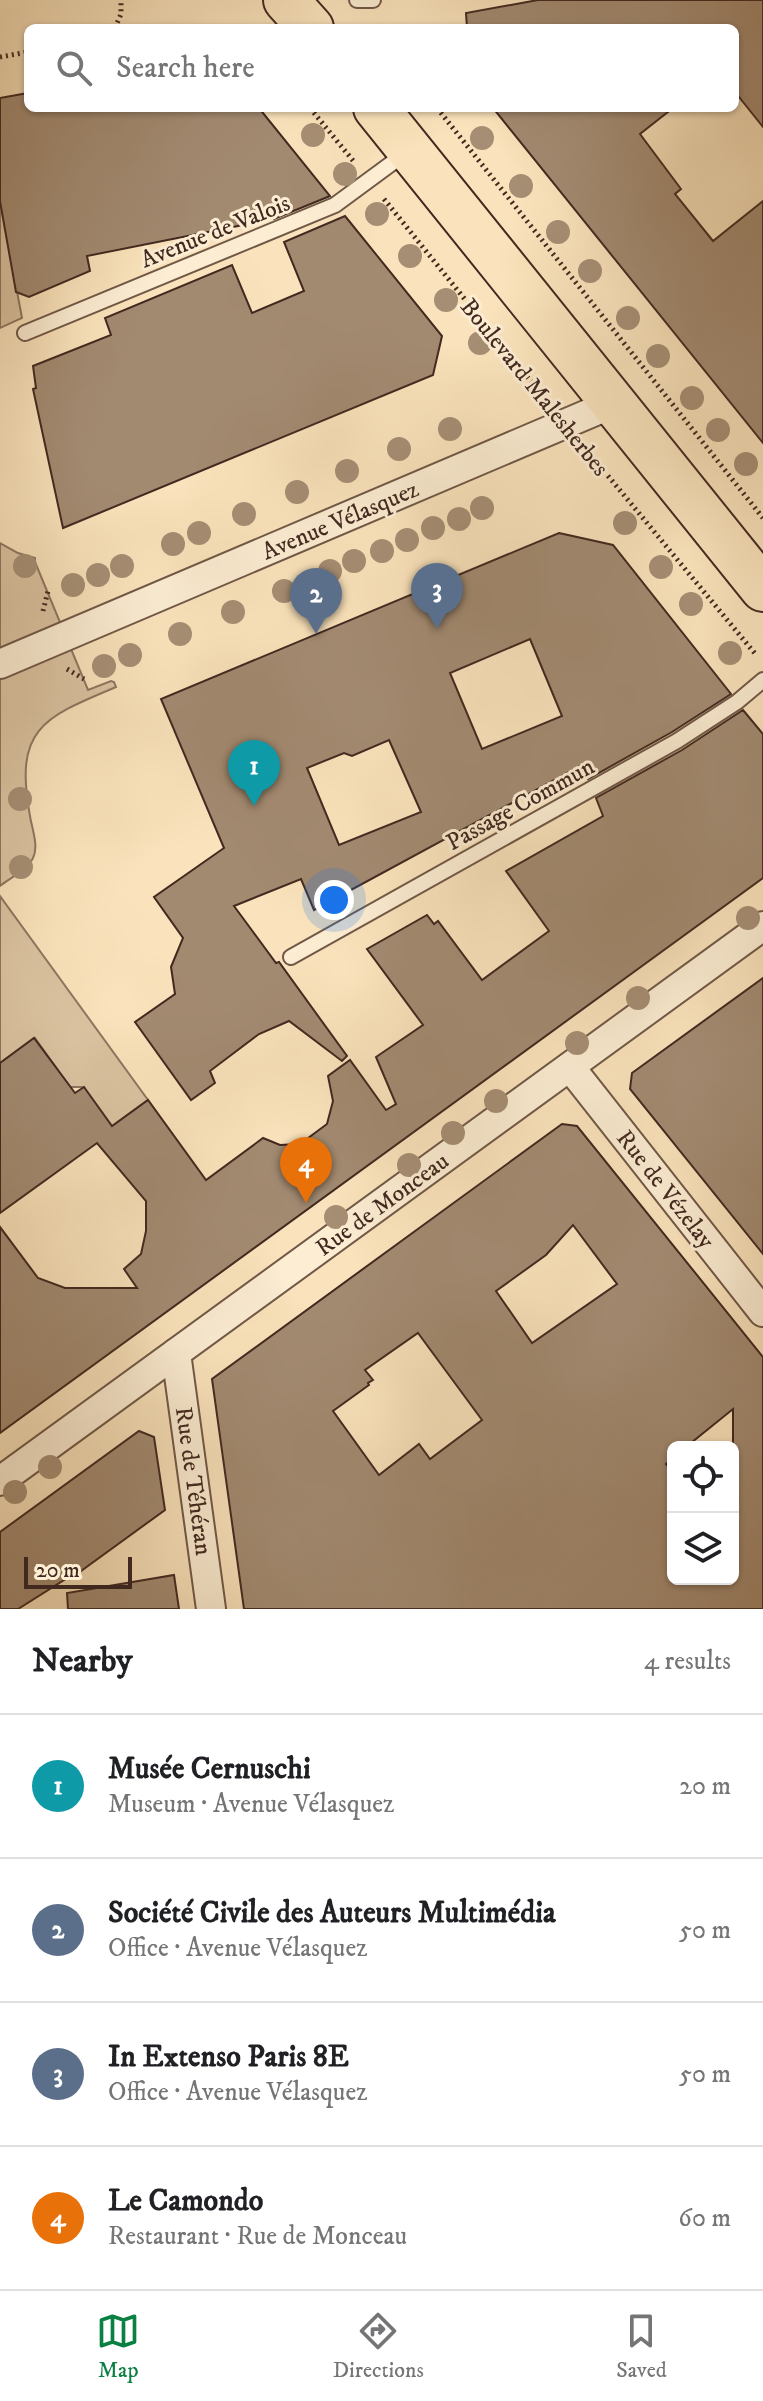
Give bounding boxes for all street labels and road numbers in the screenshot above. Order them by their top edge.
street label: Avenue de Valois [136,188,294,275]
street label: Boulevard Malesherbes [453,293,615,483]
street label: Avenue Vélasquez [257,474,424,567]
street label: Passage Commun [441,752,600,858]
street label: Rue de Vézelay [610,1124,721,1255]
street label: Rue de Monceau [310,1146,455,1263]
street label: Rue de Téhéran [168,1405,218,1558]

